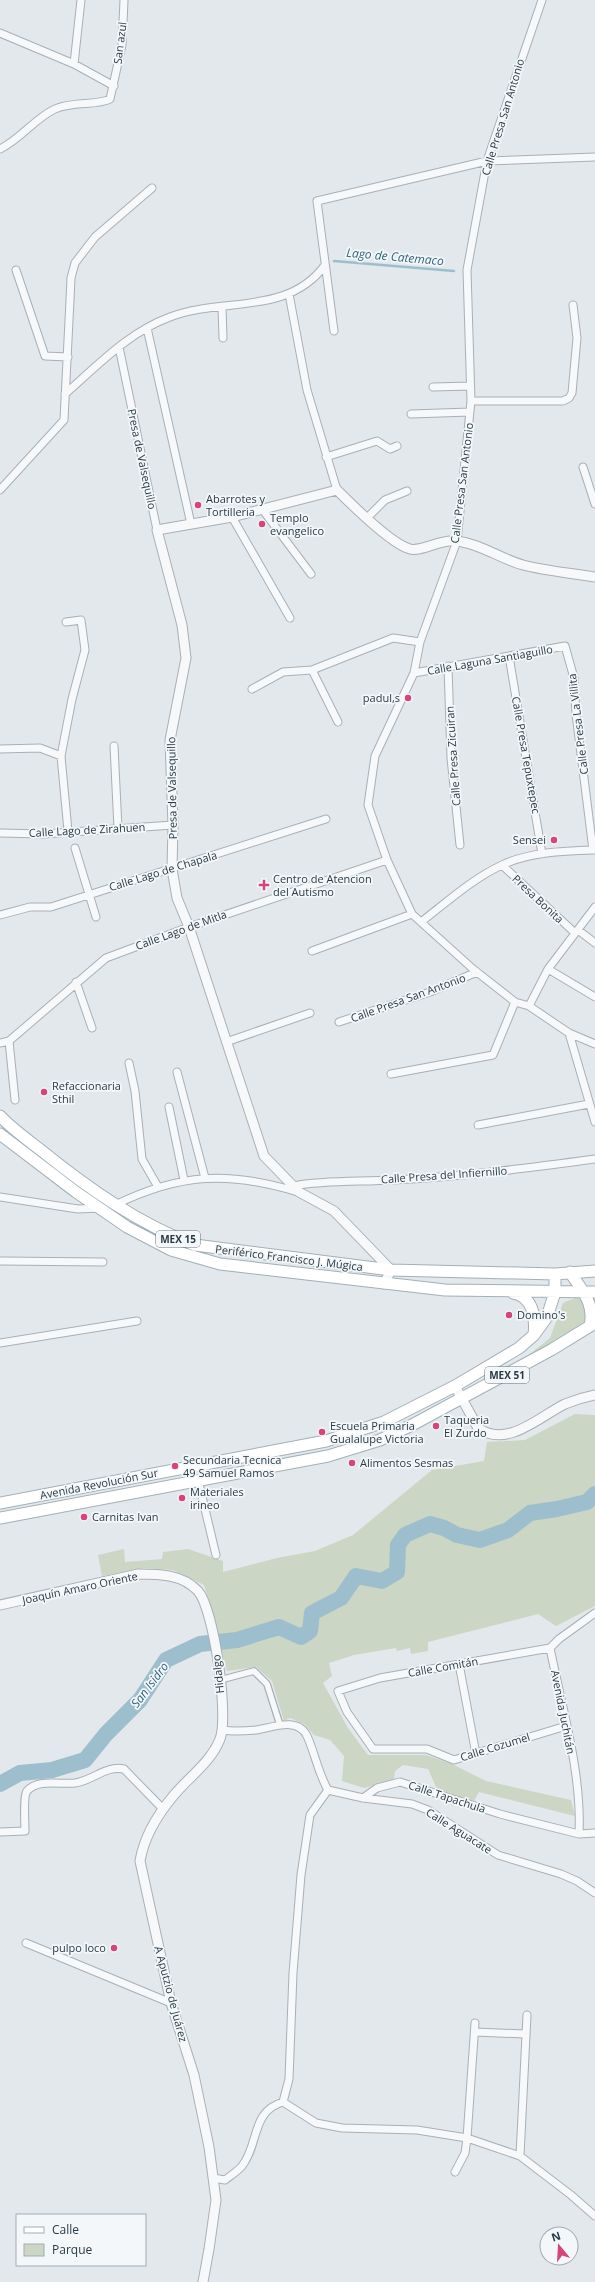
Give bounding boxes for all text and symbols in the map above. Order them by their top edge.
street label: San azul [109,21,130,65]
street label: Calle Presa San Antonio [478,56,528,177]
water label: Lago de Catemaco [346,244,445,269]
street label: Presa de Valsequillo [124,407,161,511]
street label: Calle Presa San Antonio [447,421,476,544]
place label: Abarrotes y Tortilleria [206,491,266,519]
marker: Abarrotes y Tortilleria [193,500,203,510]
place label: Templo evangelico [270,510,325,538]
marker: Templo evangelico [257,519,267,529]
street label: Calle Laguna Santiaguillo [426,641,554,678]
street label: Calle Presa La Villita [564,673,591,775]
place label: padul,s [363,690,400,705]
marker: padul,s [403,693,413,703]
street label: Calle Presa Tepuxtepec [509,695,544,815]
street label: Calle Presa Zicuiran [442,705,463,807]
street label: Presa de Valsequillo [163,736,180,839]
street label: Calle Lago de Zirahuen [28,819,146,840]
place label: Sensei [513,832,546,847]
marker: Sensei [549,835,559,845]
street label: Calle Lago de Chapala [107,847,219,894]
place label: Centro de Atencion del Autismo [273,871,372,899]
street label: Presa Bonita [510,871,567,926]
marker: Centro de Atencion del Autismo [258,879,270,891]
street label: Calle Lago de Mitla [133,906,229,953]
street label: Calle Presa San Antonio [348,970,468,1025]
place label: Refaccionaria Sthil [52,1078,121,1106]
marker: Refaccionaria Sthil [39,1087,49,1097]
street label: Calle Presa del Infiernillo [380,1163,508,1186]
road number: MEX 15 [156,1231,200,1247]
street label: Periférico Francisco J. Múgica [214,1241,364,1274]
place label: Domino's [517,1307,566,1322]
marker: Domino's [504,1310,514,1320]
road number: MEX 51 [485,1367,529,1383]
place label: Taqueria El Zurdo [444,1412,489,1440]
place label: Escuela Primaria Gualalupe Victoria [330,1418,424,1446]
marker: Taqueria El Zurdo [431,1421,441,1431]
marker: Escuela Primaria Gualalupe Victoria [317,1427,327,1437]
place label: Secundaria Tecnica 49 Samuel Ramos [183,1452,281,1480]
place label: Alimentos Sesmas [360,1455,453,1470]
marker: Alimentos Sesmas [347,1458,357,1468]
marker: Secundaria Tecnica 49 Samuel Ramos [170,1461,180,1471]
street label: Avenida Revolución Sur [39,1465,160,1502]
place label: Materiales irineo [190,1484,244,1512]
marker: Materiales irineo [177,1493,187,1503]
place label: Carnitas Ivan [92,1509,159,1524]
marker: Carnitas Ivan [79,1512,89,1522]
street label: Joaquín Amaro Oriente [20,1568,139,1607]
street label: Hidalgo [208,1653,227,1694]
street label: Calle Comitán [407,1653,479,1680]
water label: San Isidro [127,1658,172,1711]
street label: Avenida Juchitán [548,1669,579,1755]
street label: Calle Cozumel [458,1729,532,1764]
street label: Calle Tapachula [407,1777,488,1816]
street label: Calle Aguacate [424,1804,495,1857]
place label: pulpo loco [52,1940,106,1955]
marker: pulpo loco [109,1943,119,1953]
street label: A Aputzio de Juárez [151,1944,192,2044]
legend [16,2214,146,2266]
text: Calle [52,2221,79,2238]
north arrow [539,2226,579,2266]
text: N [549,2227,562,2245]
text: Parque [52,2241,92,2258]

